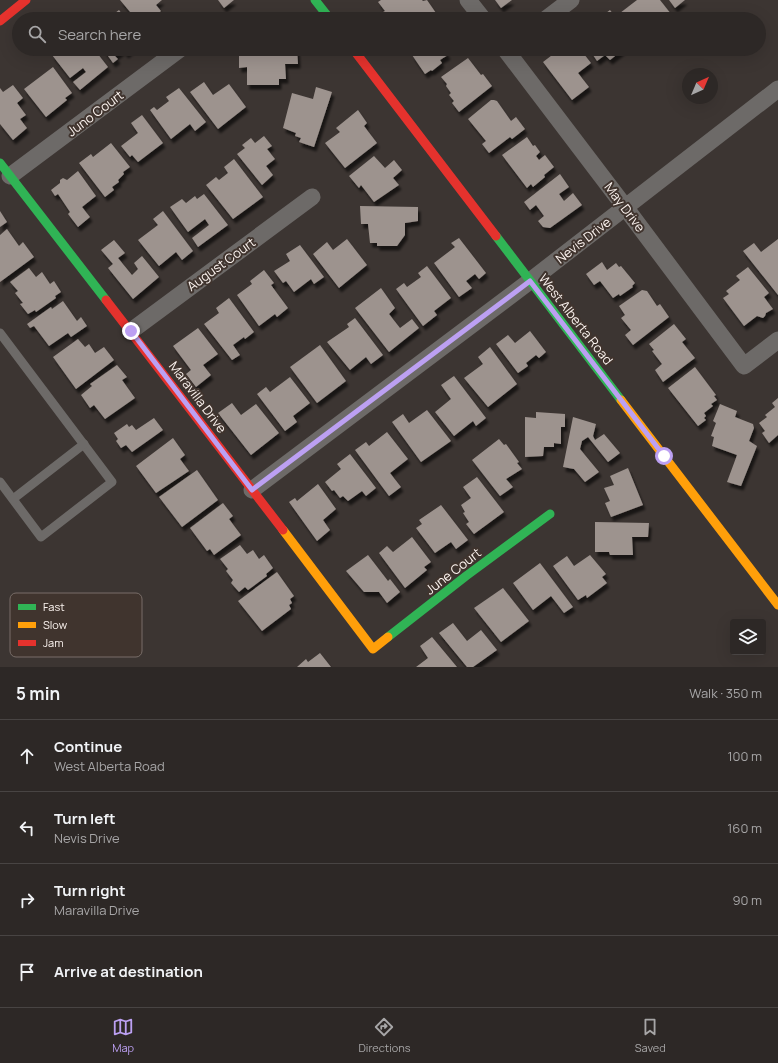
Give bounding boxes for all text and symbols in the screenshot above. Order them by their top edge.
search box [12,12,766,56]
icon: search [26,23,48,45]
text: Search here [58,24,141,45]
north arrow [682,68,718,104]
street label: Juno Court [63,86,127,140]
street label: May Drive [600,179,650,236]
street label: Nevis Drive [552,212,615,267]
street label: August Court [183,233,259,295]
street label: West Alberta Road [535,270,617,368]
route end [122,322,140,340]
street label: Maravilla Drive [165,357,231,437]
route start [655,447,673,465]
street label: June Court [421,544,485,598]
legend [10,593,142,657]
text: Fast [43,599,65,614]
text: Slow [43,617,68,632]
map controls [730,619,766,655]
button: layers [730,619,766,655]
text: Jam [43,635,64,650]
text: 5 min [16,682,60,705]
text: Walk · 350 m [689,684,762,702]
text: Continue [54,736,122,757]
icon: ahead [16,745,38,767]
text: 100 m [727,747,762,765]
text: West Alberta Road [54,757,165,775]
text: Turn left [54,808,116,829]
icon: left [16,817,38,839]
text: 160 m [727,819,762,837]
text: Nevis Drive [54,829,120,847]
text: Turn right [54,880,125,901]
icon: right [16,889,38,911]
text: 90 m [732,891,762,909]
text: Maravilla Drive [54,901,139,919]
icon: arrive [16,961,38,983]
text: Arrive at destination [54,961,203,982]
tab: Map [112,1016,134,1055]
tab: Directions [358,1016,411,1055]
tab: Saved [635,1016,666,1055]

